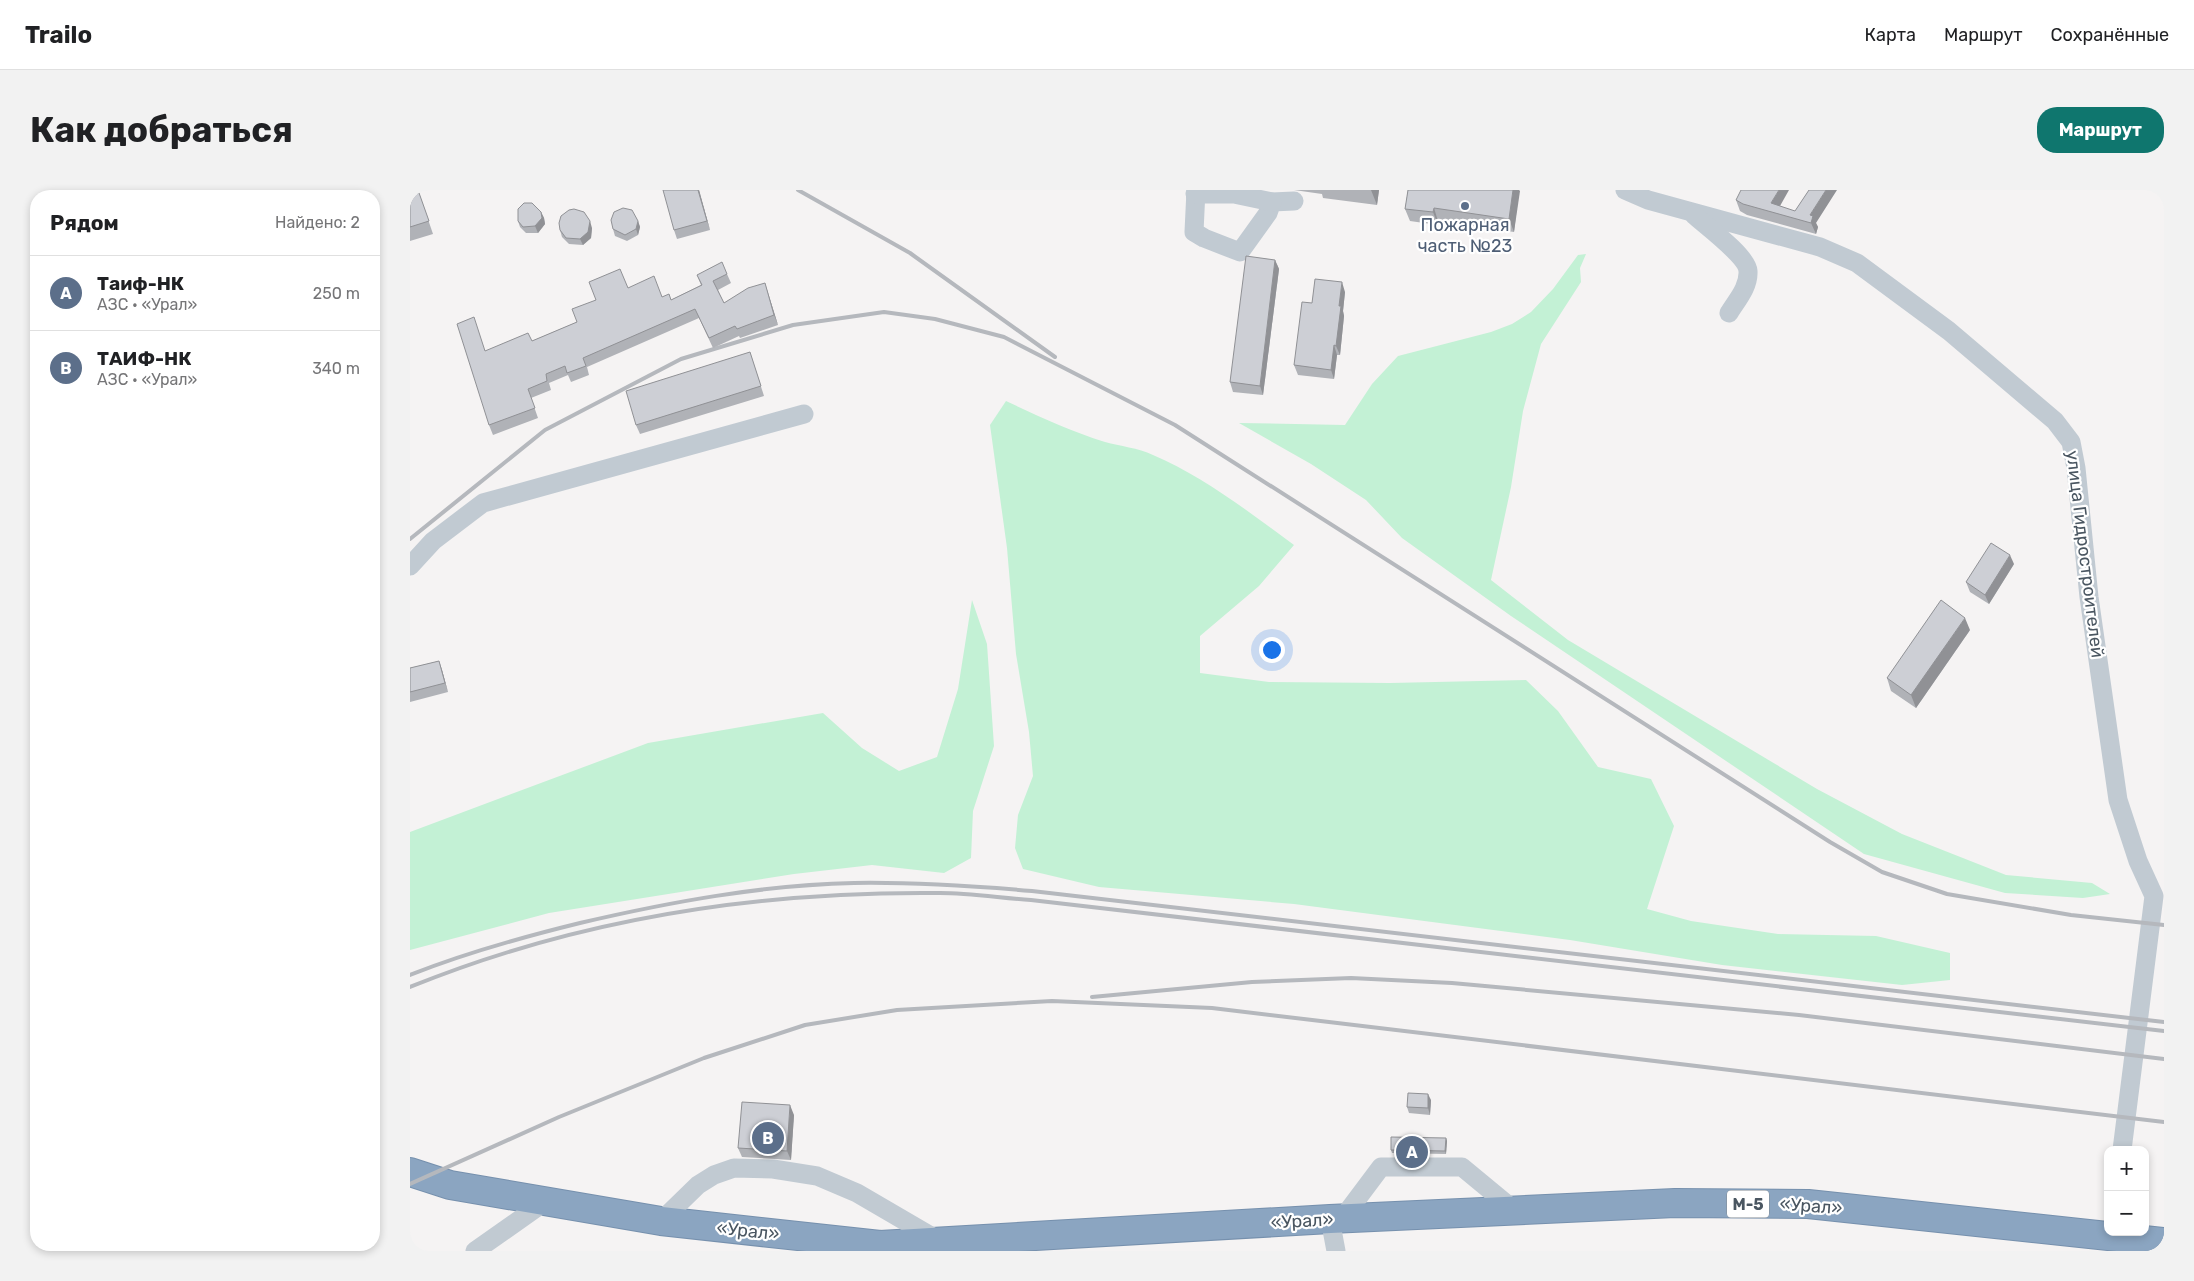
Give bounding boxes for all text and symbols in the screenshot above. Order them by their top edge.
text: Trailo [25,21,92,49]
text: Карта [1865,24,1916,46]
text: Маршрут [1944,24,2023,46]
text: Сохранённые [2051,24,2169,46]
button: Маршрут [2037,107,2164,153]
text: Как добраться [30,109,293,151]
marker: Пожарная часть №23 [1459,200,1471,212]
text: Рядом [50,210,119,235]
text: Найдено: 2 [275,213,360,232]
place label: Пожарная часть №23 [1418,214,1512,257]
text: Таиф-НК [97,272,184,295]
text: A [60,284,72,303]
text: 250 m [313,284,360,303]
text: АЗС · «Урал» [97,295,197,314]
text: ТАИФ-НК [97,347,191,370]
text: B [60,359,72,378]
text: 340 m [312,359,360,378]
text: АЗС · «Урал» [97,370,197,389]
street label: улица Гидростроителей [2061,449,2109,659]
your location [1259,637,1285,663]
pin: B [752,1119,784,1157]
pin: A [1396,1133,1428,1171]
map controls [2104,1146,2149,1236]
button: + [2104,1146,2149,1191]
road number: М-5 [1727,1191,1769,1218]
button: − [2104,1191,2149,1236]
street label: «Урал» [1779,1193,1843,1219]
street label: «Урал» [1270,1208,1334,1234]
street label: «Урал» [716,1217,780,1245]

